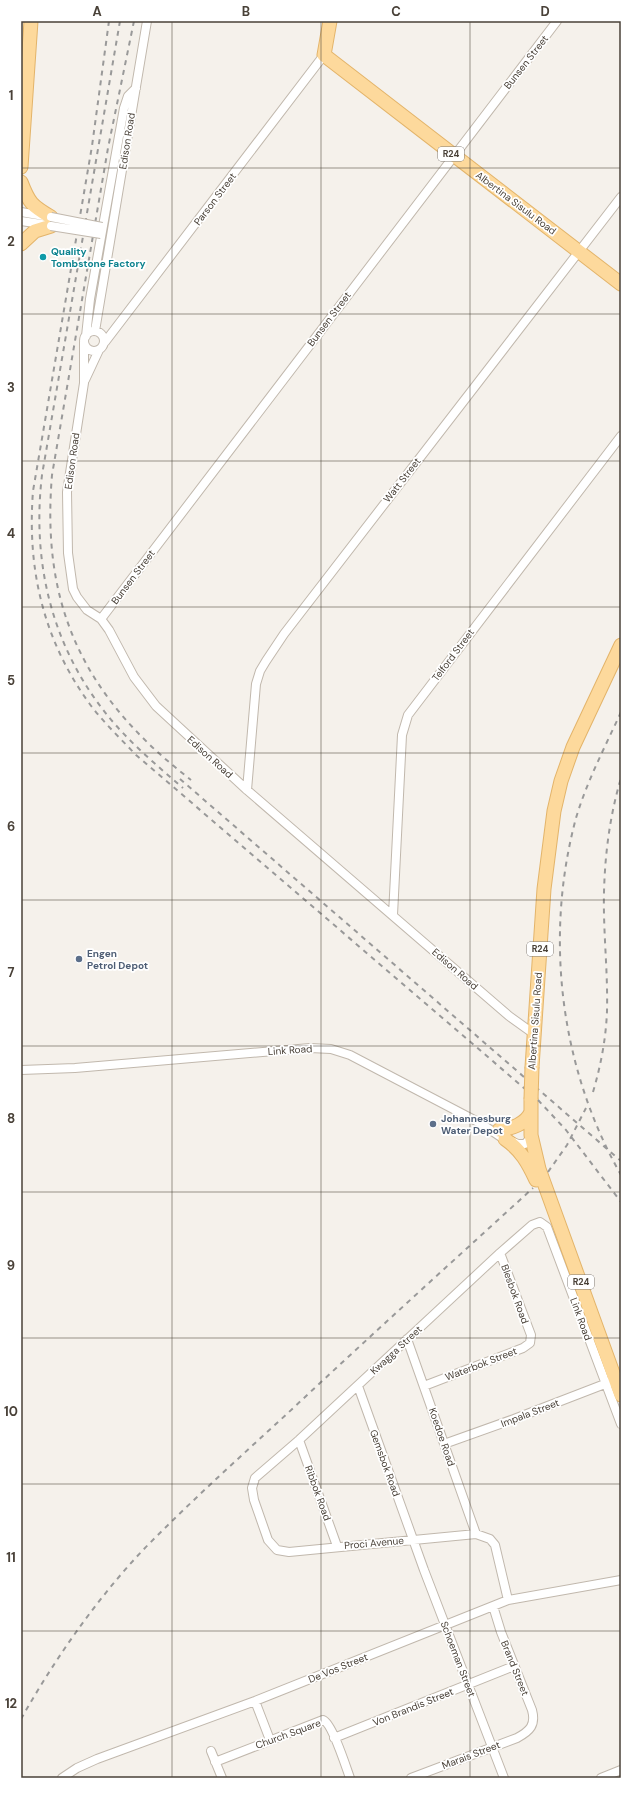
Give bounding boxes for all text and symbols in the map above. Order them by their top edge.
text: A [92,3,102,20]
text: B [242,3,250,20]
text: C [391,3,401,20]
text: D [540,3,550,20]
street label: Bunsen Street [501,32,551,92]
text: 1 [9,87,13,104]
street label: Edison Road [116,112,138,170]
road number: R24 [438,147,464,161]
street label: Albertina Sisulu Road [473,168,559,238]
street label: Parson Street [191,170,239,228]
text: 2 [7,233,15,250]
place label: Quality Tombstone Factory [51,245,146,270]
marker: Quality Tombstone Factory [38,252,48,262]
street label: Bunsen Street [304,289,354,349]
text: 3 [7,379,15,396]
street label: Edison Road [62,432,82,490]
street label: Watt Street [380,455,424,505]
text: 4 [7,525,15,542]
street label: Bunsen Street [108,547,158,607]
street label: Telford Street [429,626,477,684]
text: 5 [7,672,15,689]
street label: Edison Road [184,733,236,781]
text: 6 [7,818,15,835]
road number: R24 [527,942,553,956]
street label: Edison Road [429,945,481,993]
place label: Engen Petrol Depot [87,947,148,972]
marker: Engen Petrol Depot [74,954,84,964]
text: 7 [8,964,15,981]
street label: Albertina Sisulu Road [525,972,545,1070]
street label: Link Road [267,1042,313,1058]
text: 8 [7,1110,15,1127]
place label: Johannesburg Water Depot [441,1112,511,1137]
marker: Johannesburg Water Depot [428,1119,438,1129]
text: 9 [7,1257,15,1274]
street label: Blesbok Road [498,1263,532,1325]
road number: R24 [568,1275,594,1289]
street label: Link Road [567,1296,595,1342]
street label: Kwagga Street [367,1323,425,1377]
street label: Waterbok Street [443,1344,519,1384]
street label: Impala Street [499,1396,561,1430]
text: 10 [4,1403,18,1420]
street label: Koedoe Road [426,1406,458,1468]
street label: Gemsbok Road [367,1428,403,1498]
street label: Ribbok Road [302,1464,334,1522]
street label: Proci Avenue [344,1534,405,1552]
text: 11 [6,1549,16,1566]
street label: Schoeman Street [438,1619,478,1699]
street label: Brand Street [498,1639,532,1697]
street label: De Vos Street [306,1650,370,1686]
street label: Von Brandis Street [371,1685,455,1729]
text: 12 [5,1695,17,1712]
street label: Church Square [253,1716,323,1752]
street label: Marais Street [440,1738,502,1772]

